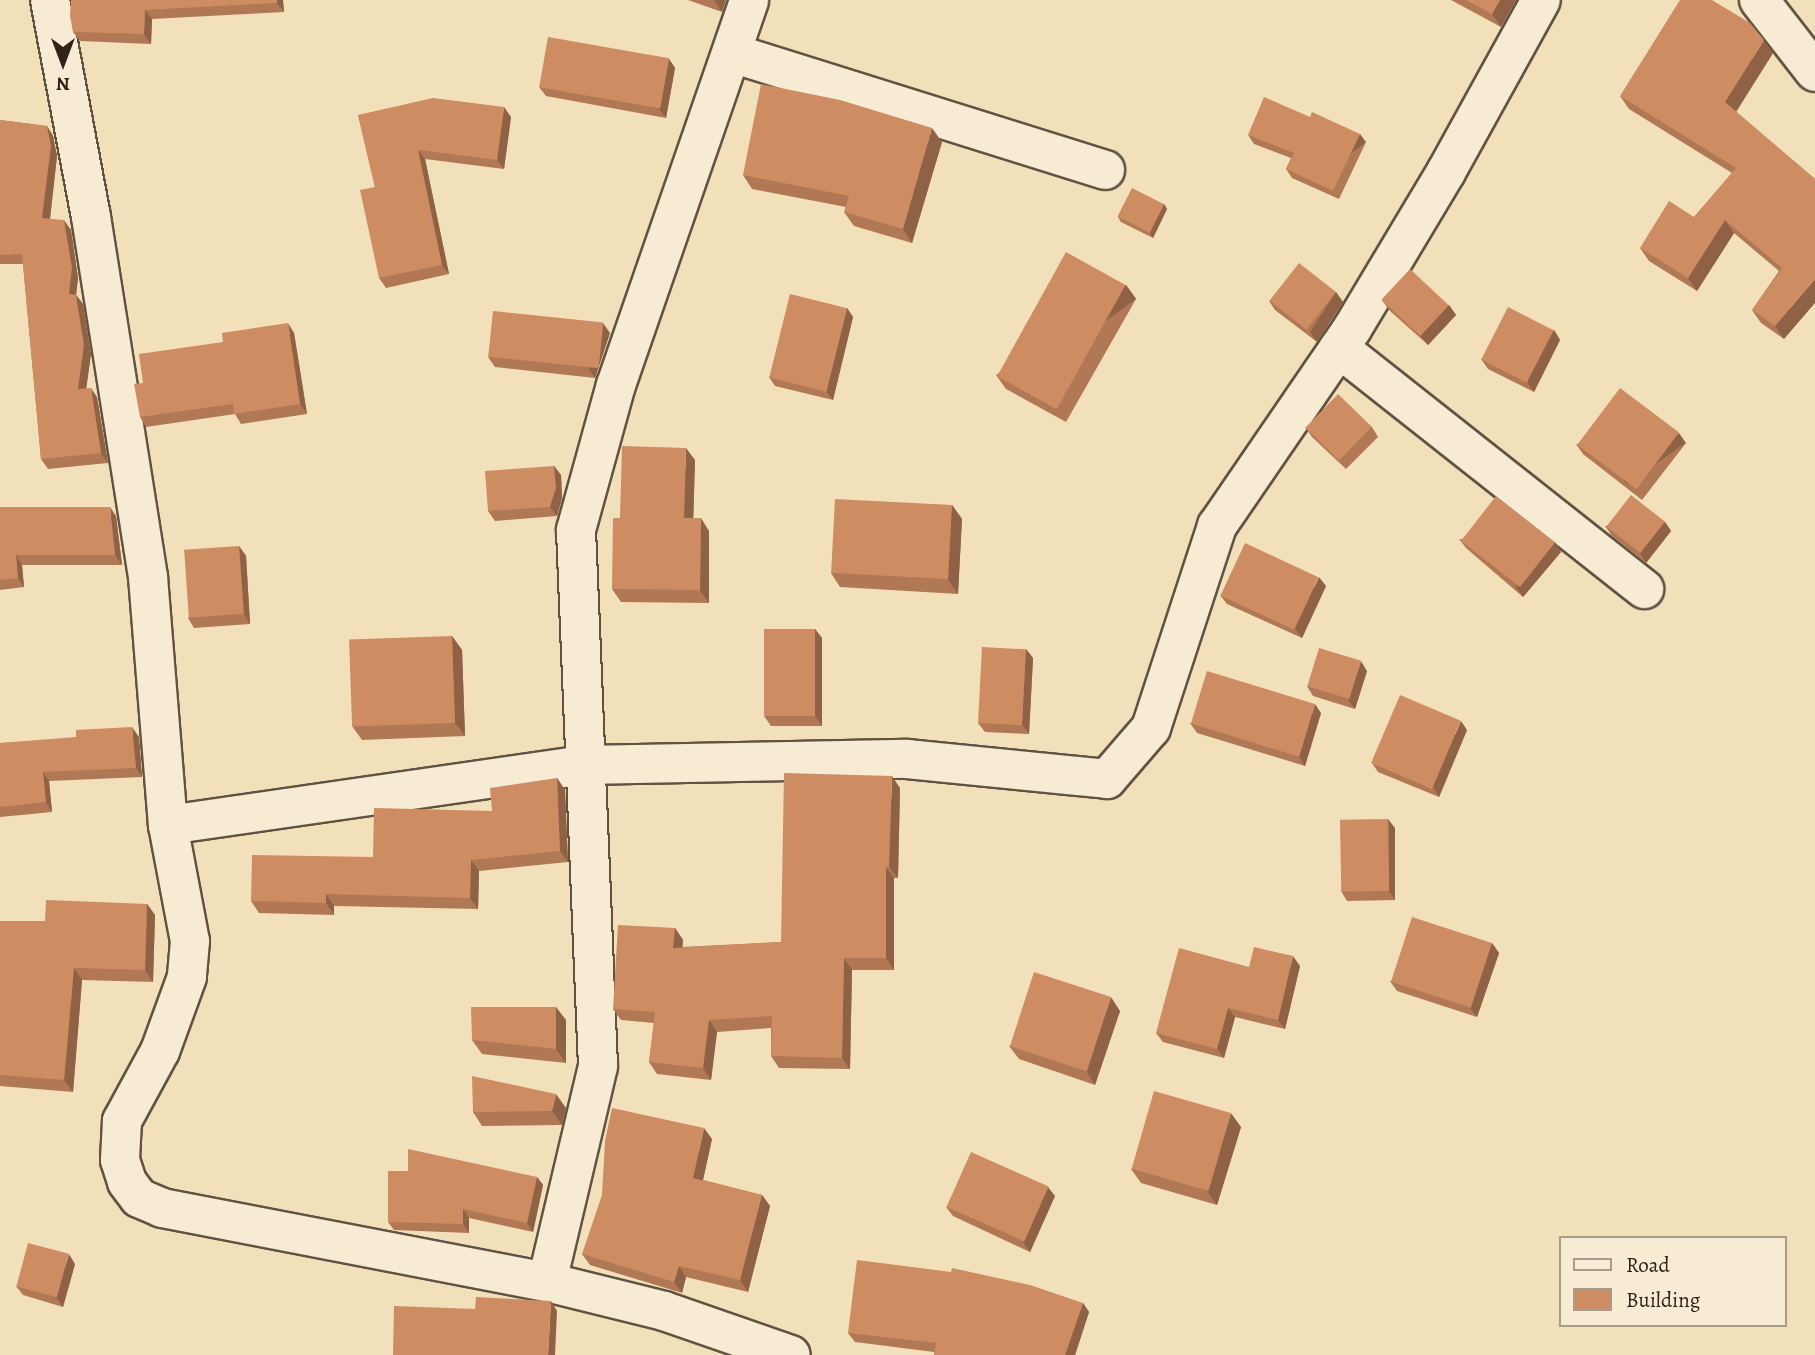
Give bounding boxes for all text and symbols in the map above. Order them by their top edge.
north arrow [28,28,98,98]
text: N [56,71,70,97]
legend [1560,1236,1787,1327]
text: Road [1626,1251,1670,1279]
text: Building [1626,1286,1700,1314]

